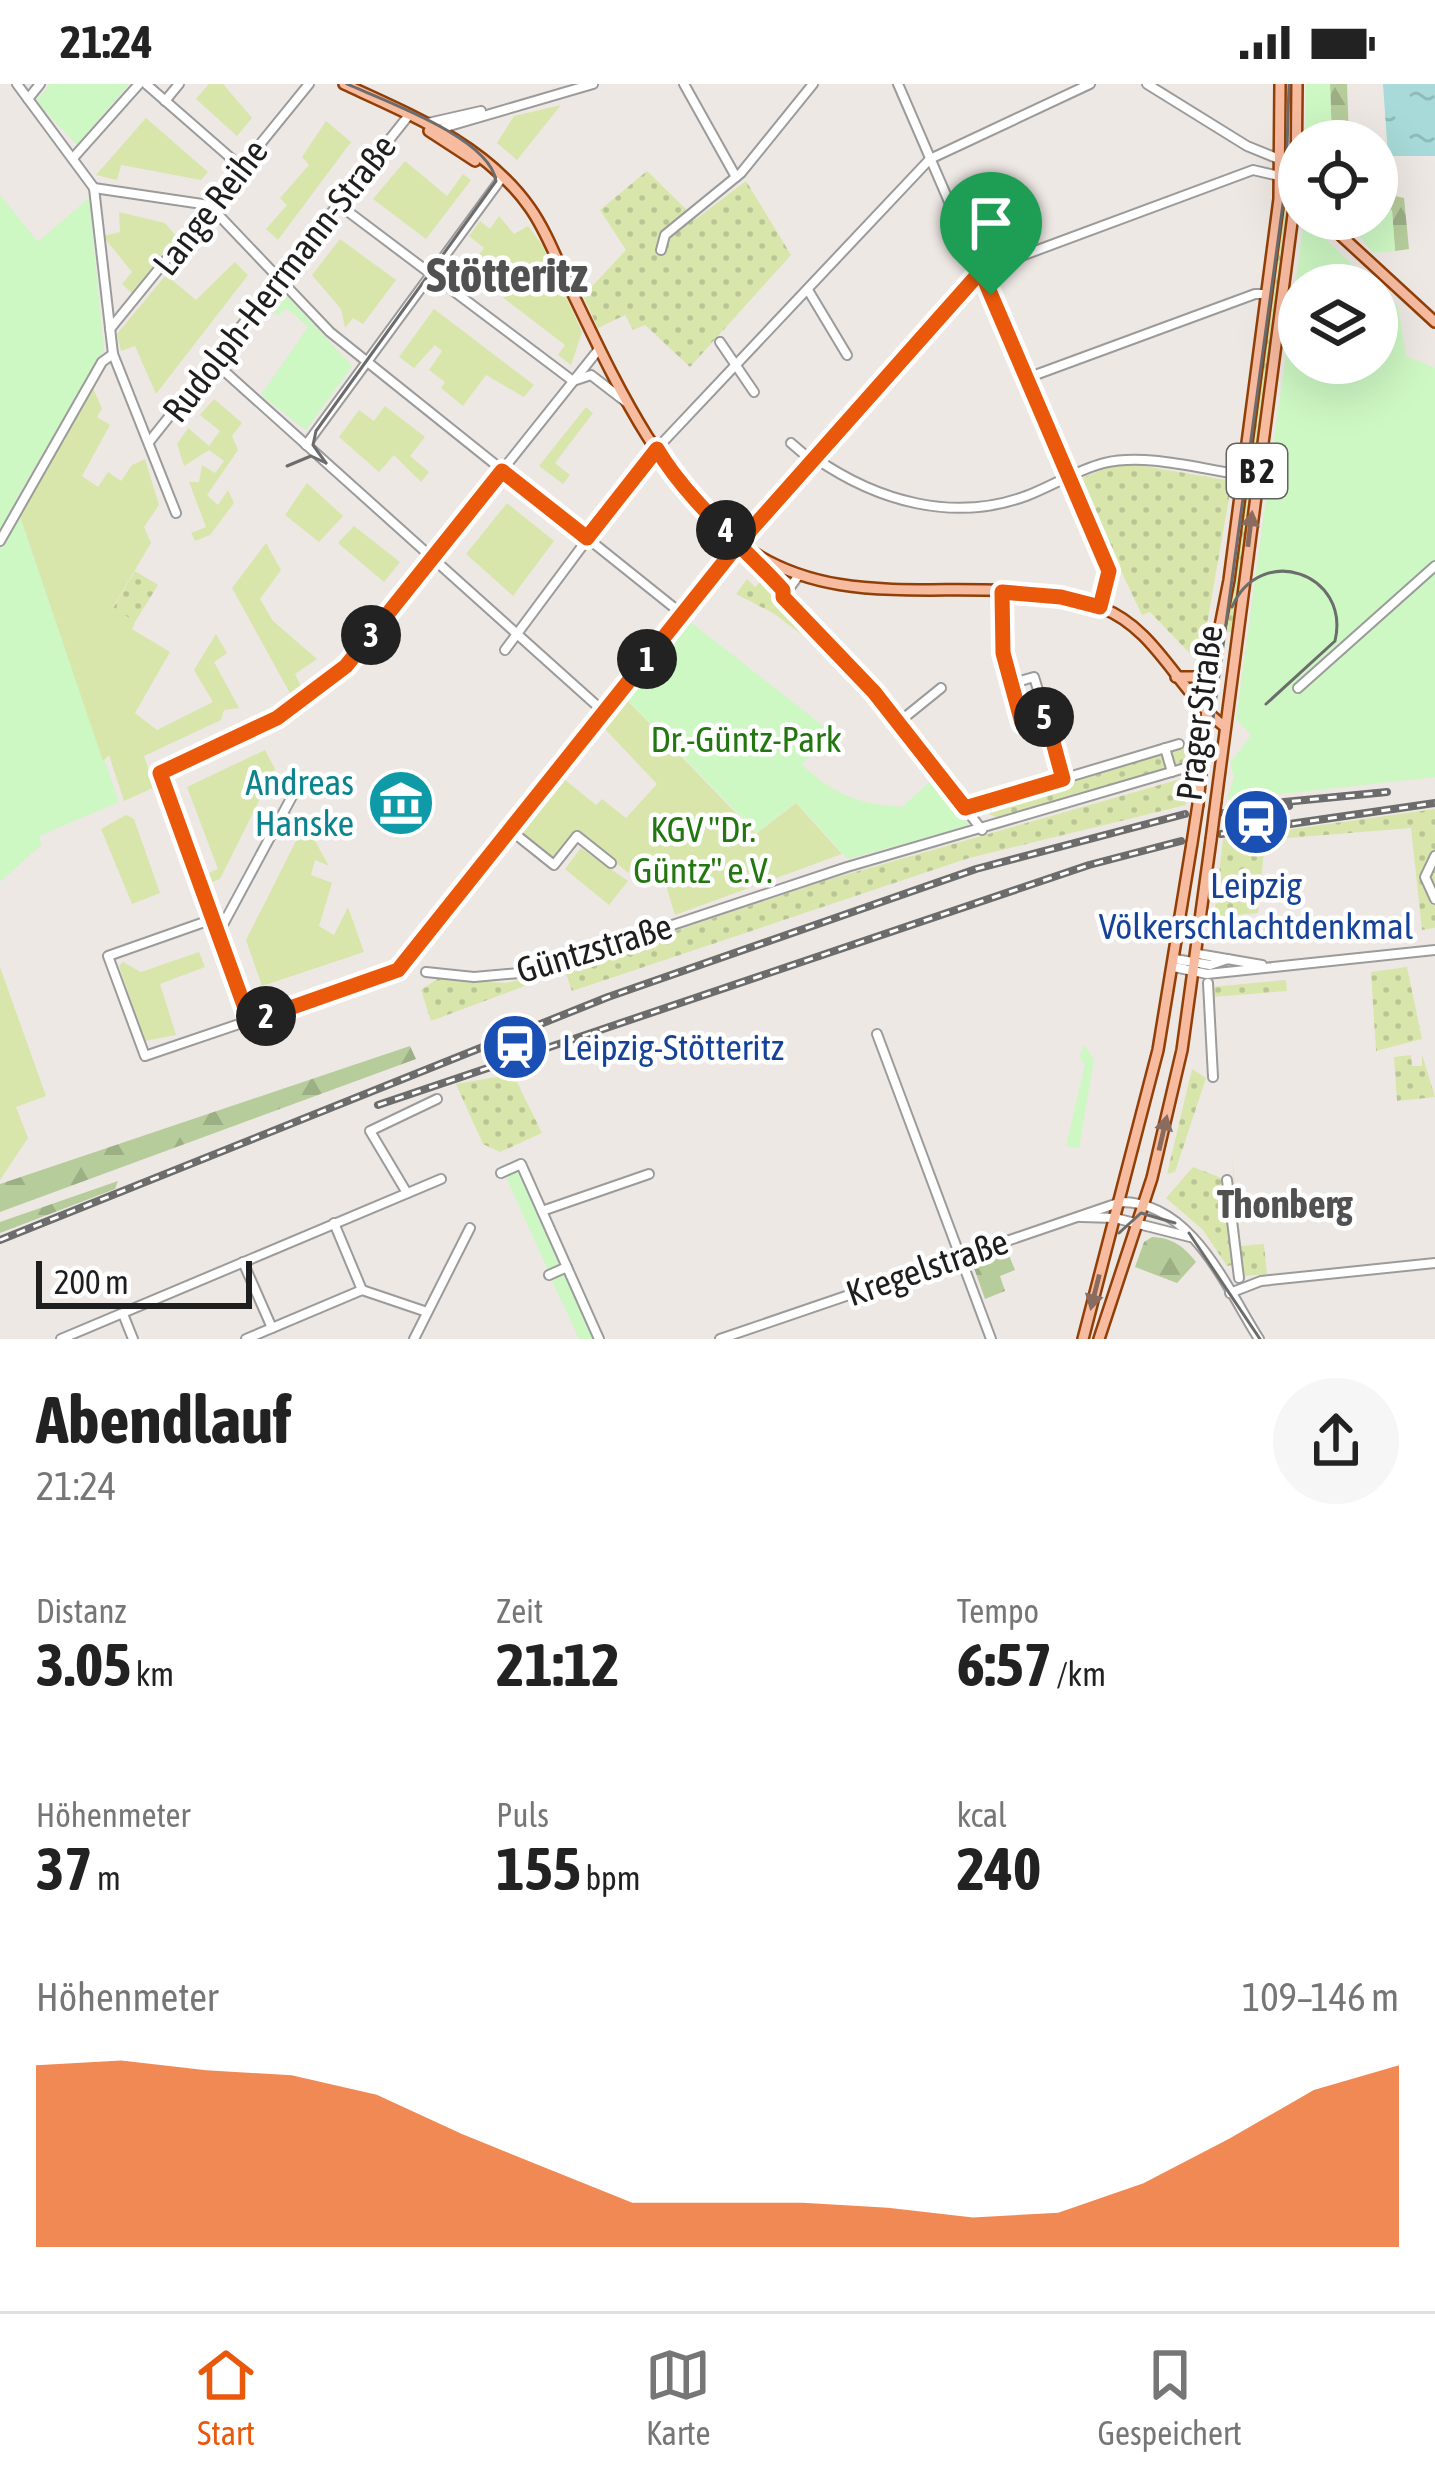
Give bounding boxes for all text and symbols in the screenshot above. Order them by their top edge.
text: 21:24 [60,16,153,68]
map controls [1278,120,1398,384]
button: locate [1278,120,1398,240]
street label: Rudolph-Herrmann-Straße [154,126,404,430]
street label: Lange Reihe [144,131,276,283]
pin [940,172,1042,295]
icon: arrive [958,190,1024,256]
district label: Stötteritz [426,247,588,302]
button: layers [1278,264,1398,384]
road number: B 2 [1227,444,1287,498]
pin: 4 [696,500,756,560]
one-way arrow [1240,509,1259,547]
text: 4 [718,511,734,549]
pin: 3 [341,605,401,665]
text: 3 [363,616,379,654]
street label: Prager Straße [1167,623,1231,803]
pin: 1 [617,629,677,689]
text: 1 [639,640,655,678]
pin: 5 [1014,687,1074,747]
text: 5 [1036,698,1052,736]
park label: Dr.-Güntz-Park [650,718,842,760]
place label: Andreas Hanske [245,761,354,844]
museum icon: Andreas Hanske [366,768,436,838]
station icon: Leipzig Völkerschlachtdenkmal [1221,787,1291,857]
park label: KGV "Dr. Güntz" e.V. [633,808,773,891]
place label: Leipzig Völkerschlachtdenkmal [1099,864,1414,947]
street label: Güntzstraße [511,904,677,992]
pin: 2 [236,986,296,1046]
text: 2 [258,997,274,1035]
station icon: Leipzig-Stötteritz [480,1012,550,1082]
place label: Leipzig-Stötteritz [562,1026,784,1068]
one-way arrow [1154,1113,1173,1151]
district label: Thonberg [1217,1182,1353,1226]
street label: Kregelstraße [841,1220,1013,1314]
scale bar [36,1255,252,1308]
text: 200 m [54,1263,129,1301]
one-way arrow [1085,1273,1104,1310]
button: share [1273,1378,1399,1504]
text: Abendlauf [36,1381,291,1457]
text: 21:24 [36,1464,116,1508]
text: Distanz [36,1592,126,1630]
text: Zeit [496,1592,543,1630]
text: Tempo [957,1592,1039,1630]
text: 3.05 [36,1630,131,1699]
text: 21:12 [496,1630,620,1699]
text: 6:57 [957,1630,1052,1699]
text: km [131,1655,174,1693]
text: /km [1052,1655,1106,1693]
text: Höhenmeter [36,1796,190,1834]
text: Puls [496,1796,549,1834]
text: kcal [957,1796,1007,1834]
text: 37 [36,1834,92,1903]
text: 155 [496,1834,581,1903]
text: 240 [957,1834,1041,1903]
text: m [92,1859,121,1897]
text: bpm [581,1859,641,1897]
text: Höhenmeter [36,1975,218,2019]
text: 109–146 m [1242,1975,1399,2019]
tab: Start [193,2342,259,2452]
tab: Karte [645,2342,711,2452]
tab: Gespeichert [1097,2342,1242,2452]

